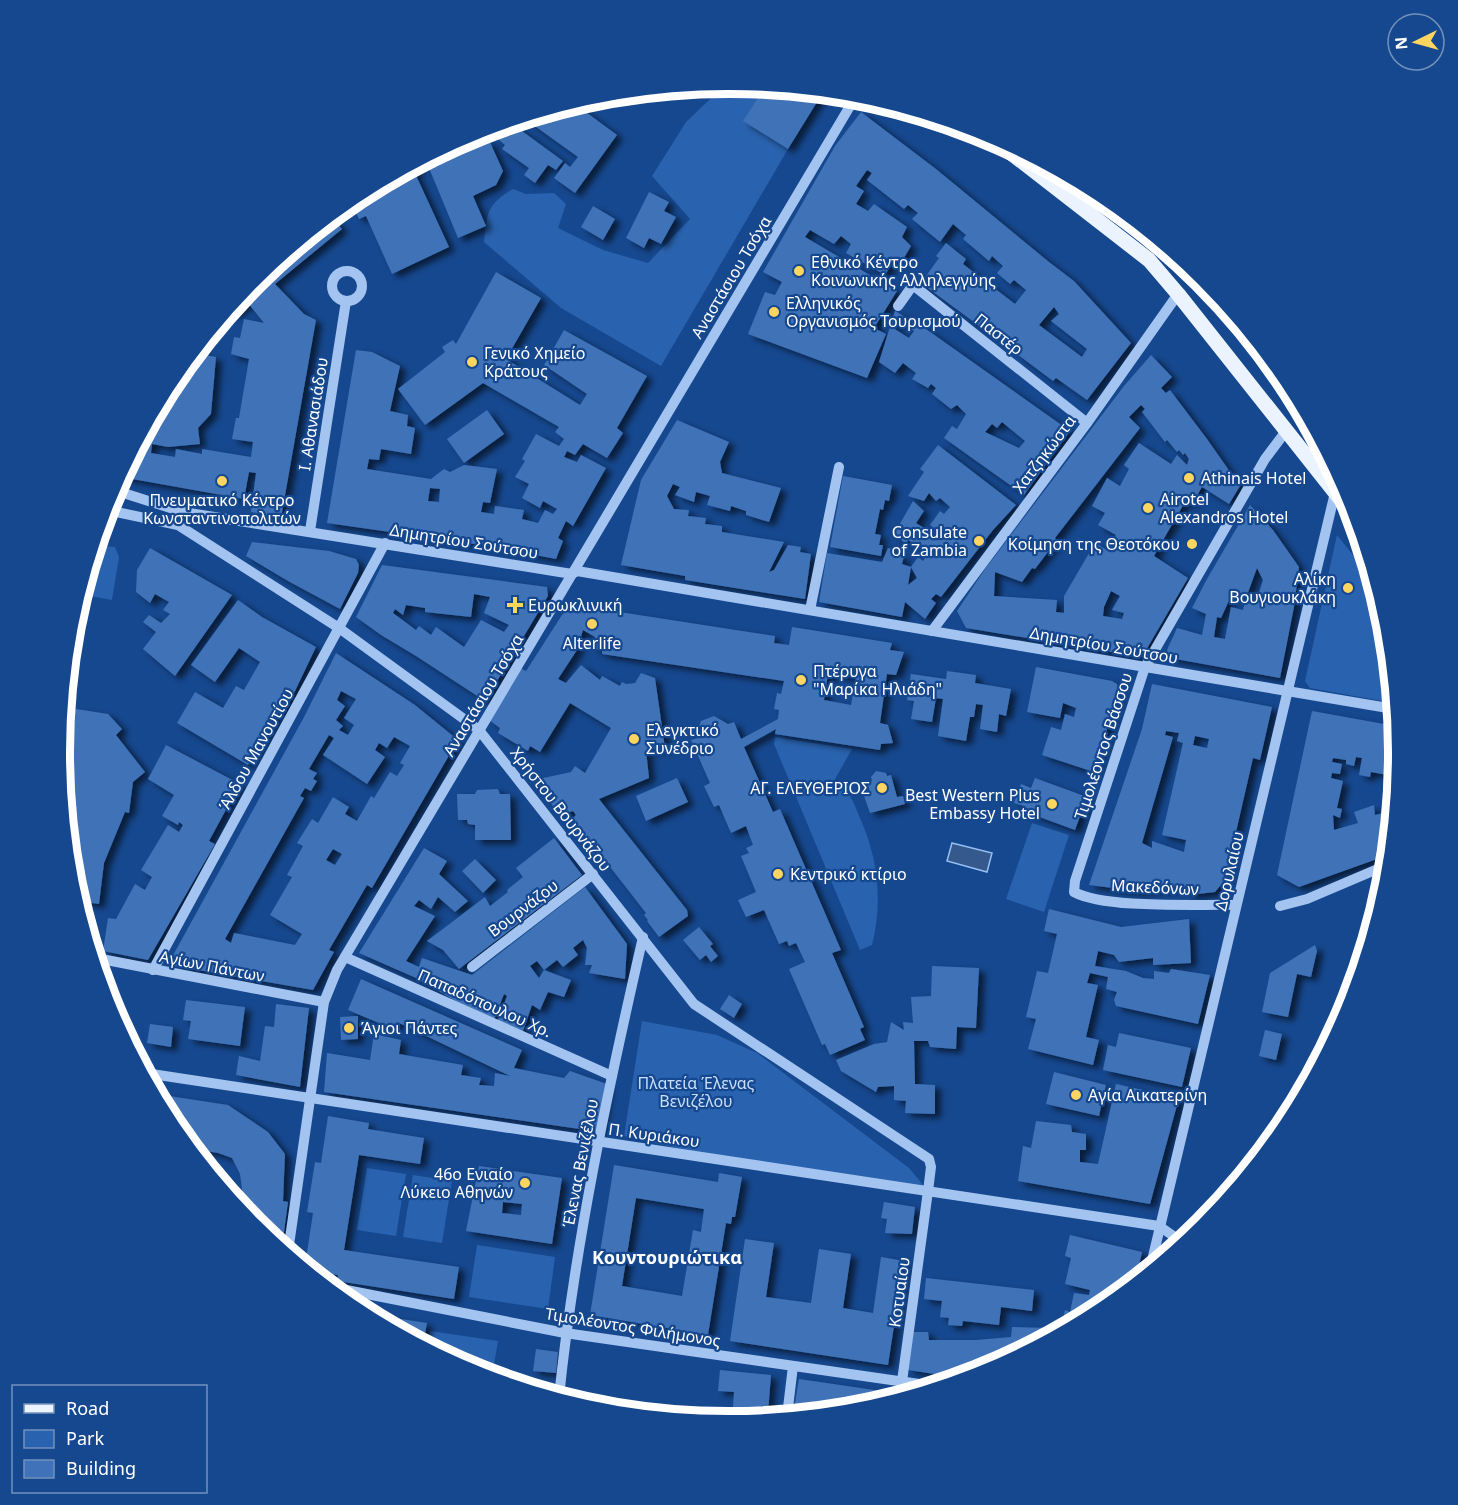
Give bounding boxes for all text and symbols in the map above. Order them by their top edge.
north arrow [1386,12,1446,72]
text: N [1390,36,1413,51]
street label: Αναστάσιου Τσόχα [686,212,776,342]
place label: Εθνικό Κέντρο Κοινωνικής Αλληλεγγύης [811,251,996,291]
marker: Εθνικό Κέντρο Κοινωνικής Αλληλεγγύης [792,264,806,278]
place label: Ελληνικός Οργανισμός Τουρισμού [786,292,961,332]
marker: Ελληνικός Οργανισμός Τουρισμού [767,305,781,319]
street label: Παστέρ [970,308,1028,360]
place label: Γενικό Χημείο Κράτους [484,342,585,382]
marker: Γενικό Χημείο Κράτους [465,355,479,369]
street label: Ι. Αθανασιάδου [293,356,333,472]
street label: Χατζηκώστα [1007,410,1081,498]
place label: Athinais Hotel [1201,467,1306,489]
marker: Athinais Hotel [1182,471,1196,485]
marker: Πνευματικό Κέντρο Κωνσταντινοπολιτών [215,474,229,488]
place label: Airotel Alexandros Hotel [1160,488,1288,528]
place label: Πνευματικό Κέντρο Κωνσταντινοπολιτών [143,489,301,529]
marker: Airotel Alexandros Hotel [1141,501,1155,515]
street label: Δημητρίου Σούτσου [388,518,540,564]
place label: Consulate of Zambia [892,521,967,561]
place label: Κοίμηση της Θεοτόκου [1008,533,1180,555]
marker: Consulate of Zambia [972,534,986,548]
marker: Κοίμηση της Θεοτόκου [1185,537,1199,551]
place label: Αλίκη Βουγιουκλάκη [1229,568,1336,608]
marker: Αλίκη Βουγιουκλάκη [1341,581,1355,595]
place label: Ευρωκλινική [528,594,623,616]
marker: Ευρωκλινική [506,596,524,614]
marker: Alterlife [585,617,599,631]
street label: Δημητρίου Σούτσου [1028,621,1180,669]
street label: Αναστάσιου Τσόχα [438,630,528,760]
place label: Alterlife [563,632,621,654]
place label: Πτέρυγα "Μαρίκα Ηλιάδη" [813,660,942,700]
street label: Τιμολέοντος Βάσσου [1069,670,1137,822]
marker: Πτέρυγα "Μαρίκα Ηλιάδη" [794,673,808,687]
street label: Άλδου Μανουτίου [213,684,299,814]
place label: Ελεγκτικό Συνέδριο [646,719,719,759]
marker: Ελεγκτικό Συνέδριο [627,732,641,746]
street label: Χρήστου Βουρνάζου [505,742,617,876]
place label: ΑΓ. ΕΛΕΥΘΕΡΙΟΣ [750,777,870,799]
marker: ΑΓ. ΕΛΕΥΘΕΡΙΟΣ [875,781,889,795]
place label: Best Western Plus Embassy Hotel [905,784,1040,824]
marker: Best Western Plus Embassy Hotel [1045,797,1059,811]
street label: Δορυλαίου [1209,829,1249,913]
place label: Κεντρικό κτίριο [790,863,907,885]
marker: Κεντρικό κτίριο [771,867,785,881]
street label: Βουρνάζου [483,874,563,942]
street label: Μακεδόνων [1111,874,1199,900]
street label: Αγίων Πάντων [158,945,266,987]
street label: Παπαδόπουλου Χρ. [415,964,555,1042]
place label: Άγιοι Πάντες [361,1017,457,1039]
marker: Άγιοι Πάντες [342,1021,356,1035]
park label: Πλατεία Έλενας Βενιζέλου [638,1072,755,1112]
place label: Αγία Αικατερίνη [1088,1084,1207,1106]
marker: Αγία Αικατερίνη [1069,1088,1083,1102]
street label: Έλενας Βενιζέλου [557,1097,603,1229]
street label: Π. Κυριάκου [607,1118,701,1152]
place label: 46ο Ενιαίο Λύκειο Αθηνών [401,1163,513,1203]
marker: 46ο Ενιαίο Λύκειο Αθηνών [518,1176,532,1190]
district label: Κουντουριώτικα [592,1245,742,1269]
street label: Κοτυαίου [883,1255,915,1329]
street label: Τιμoλέοντος Φιλήμονος [544,1302,722,1352]
legend [12,1385,207,1493]
text: Road [66,1396,109,1420]
text: Park [66,1426,104,1450]
text: Building [66,1456,136,1480]

